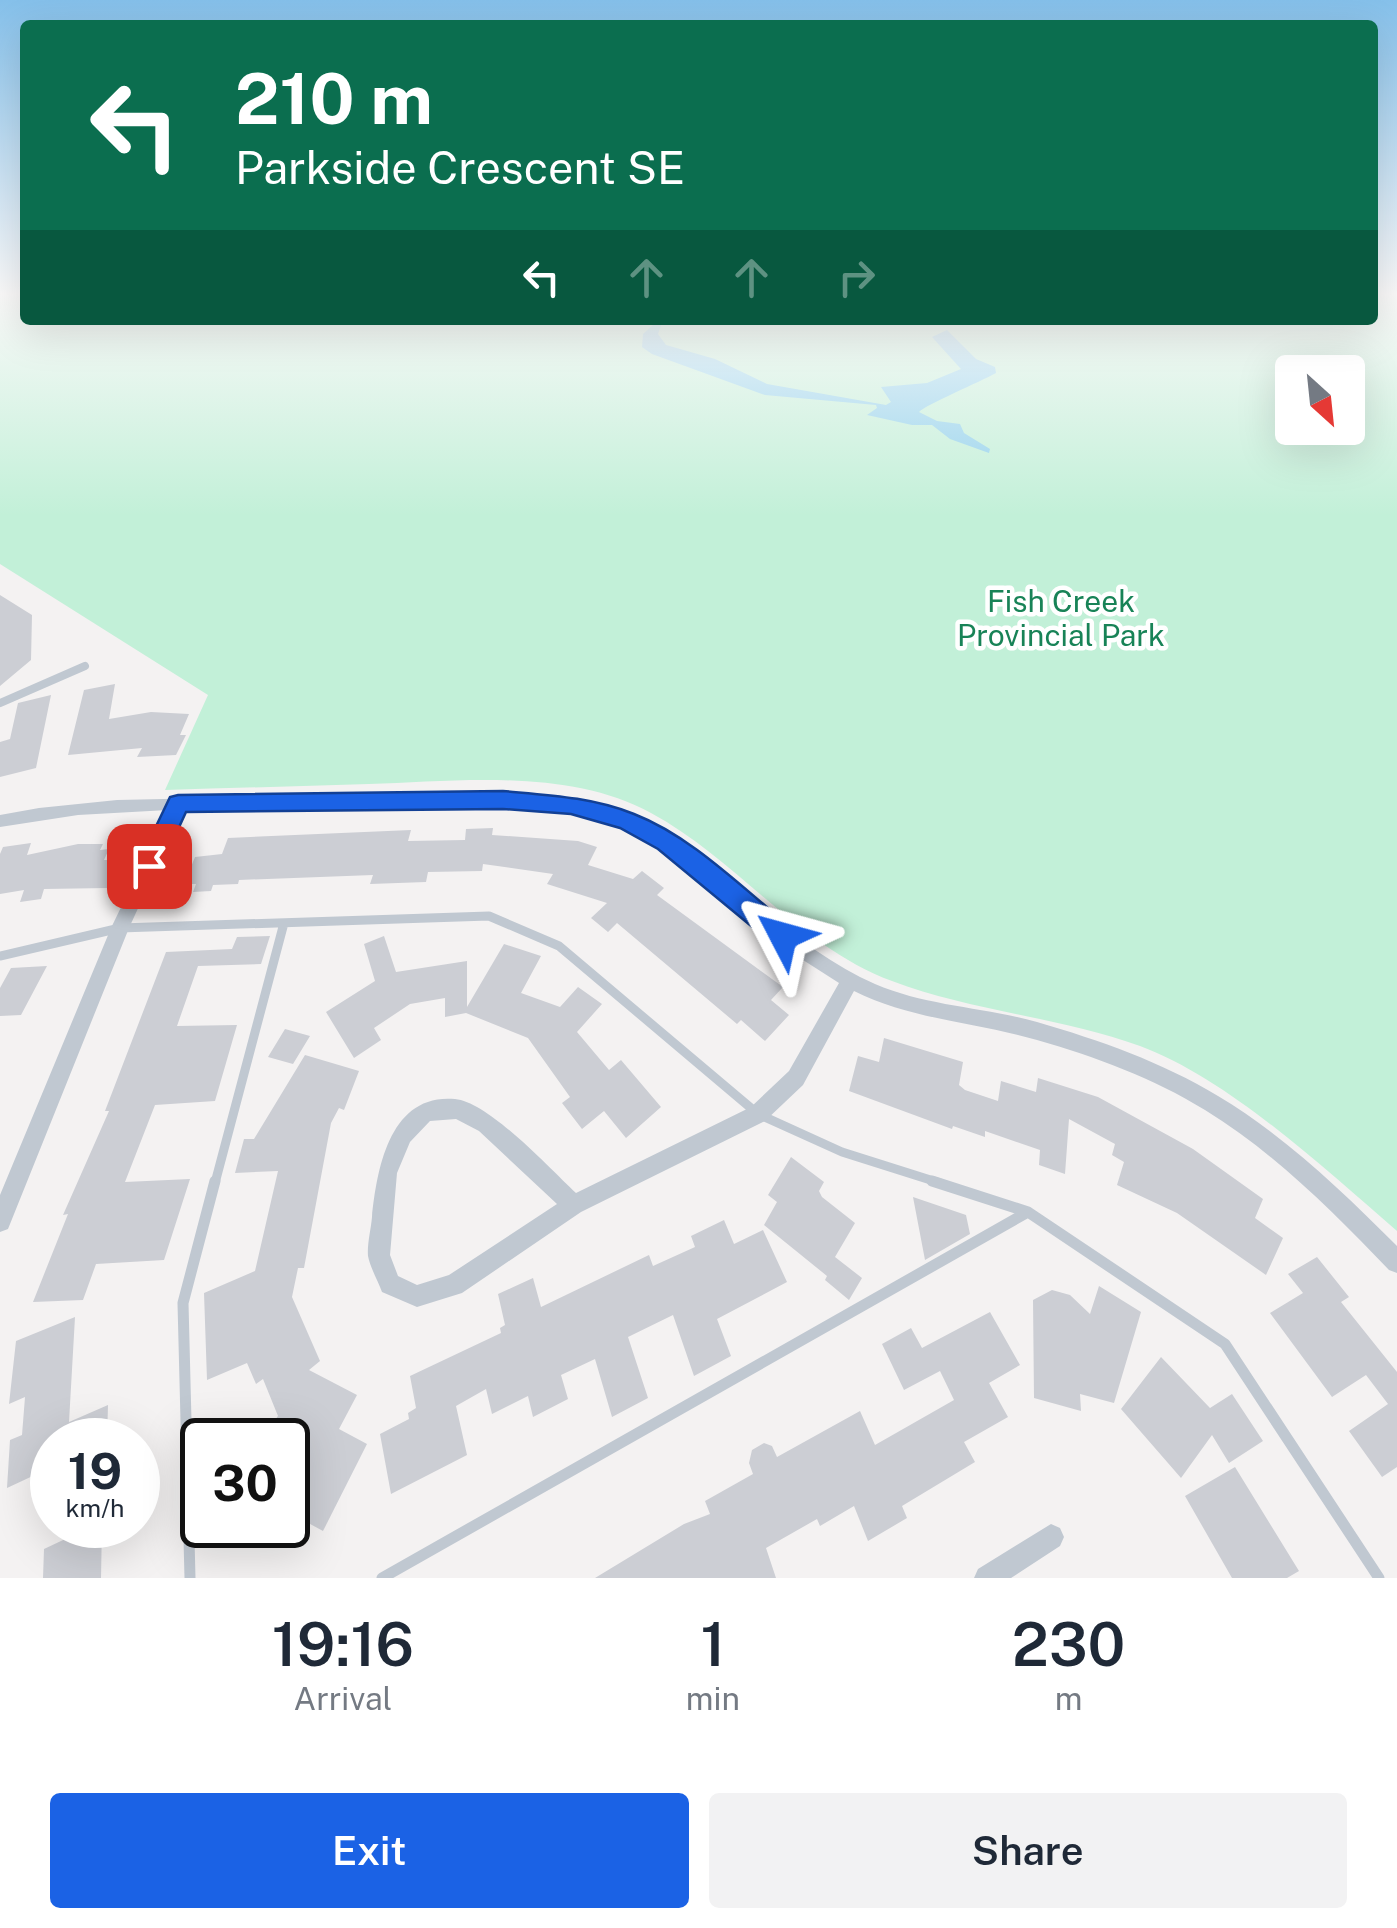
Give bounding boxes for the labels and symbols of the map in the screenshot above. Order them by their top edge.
north arrow [1275,355,1365,445]
park label: Fish Creek Provincial Park [957,583,1165,653]
pin [107,824,192,909]
position arrow [731,884,835,988]
speed limit sign: 30 [180,1418,310,1548]

